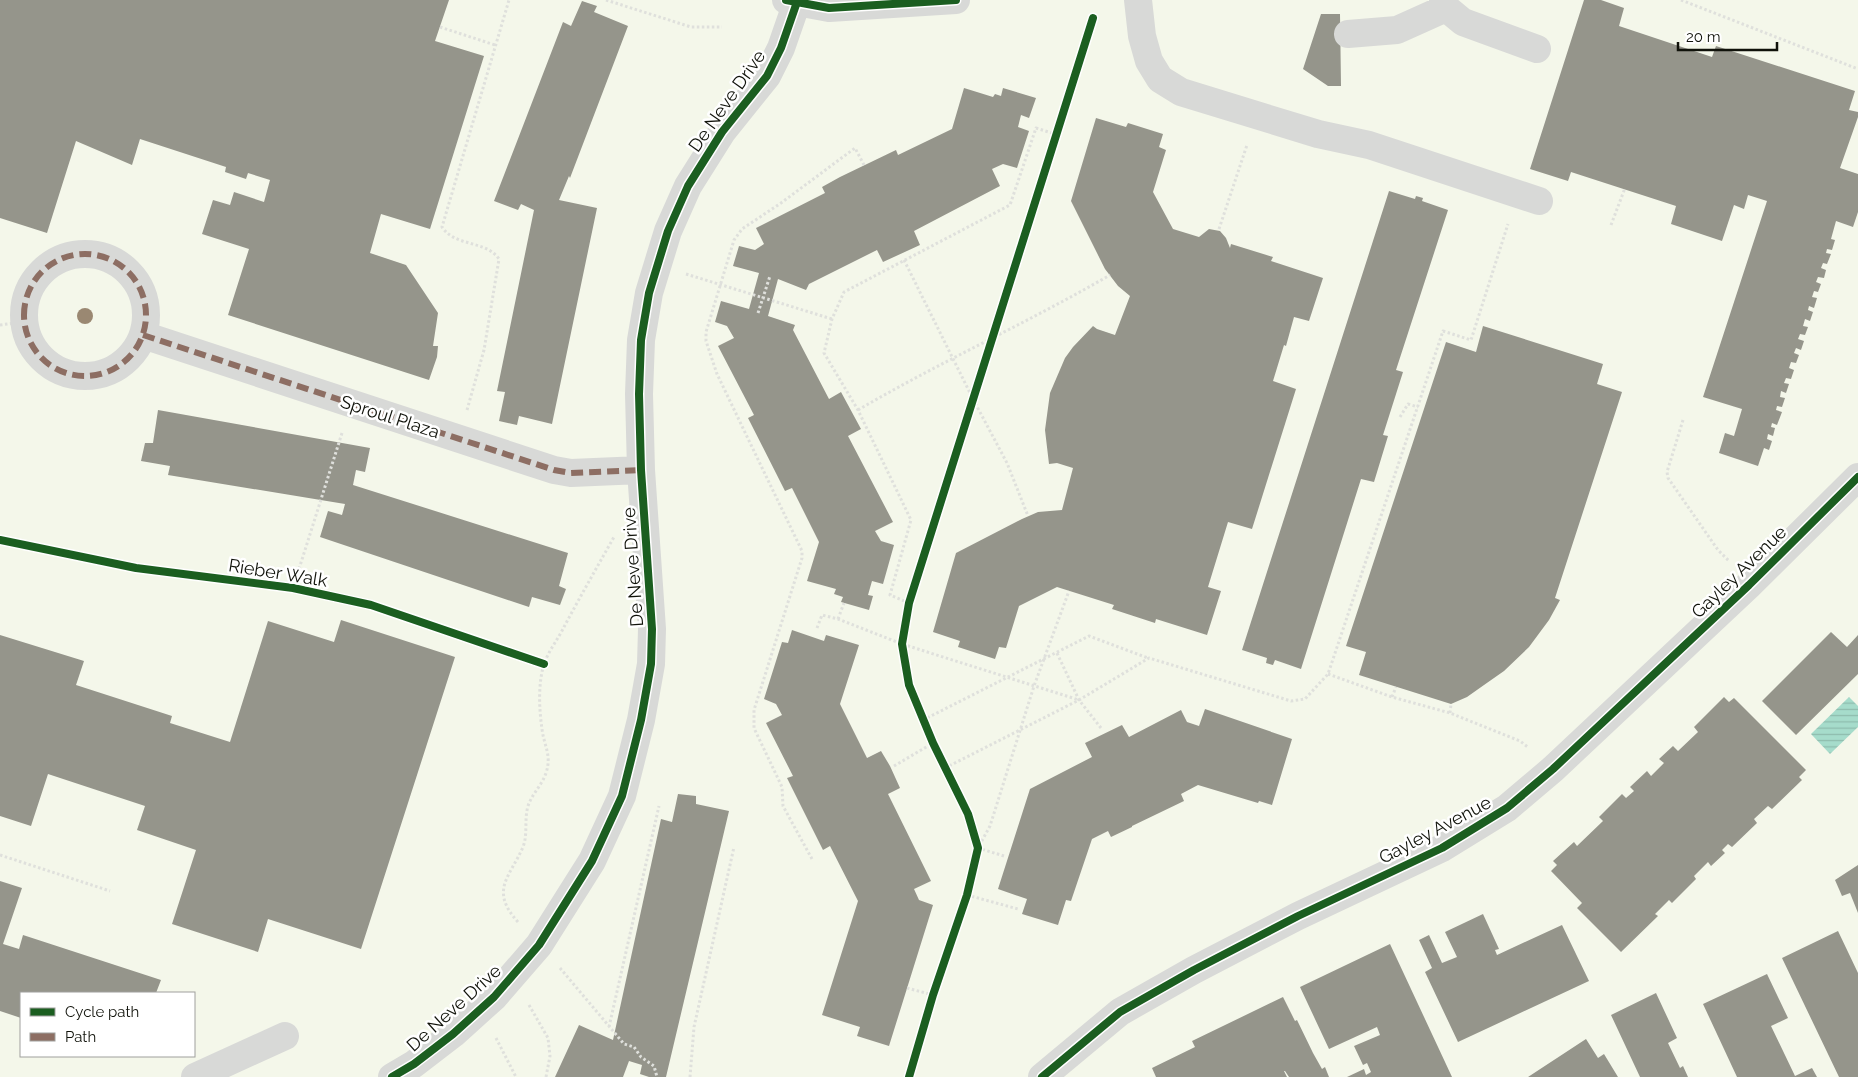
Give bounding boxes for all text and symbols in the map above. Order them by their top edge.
scale bar [1678,20,1777,52]
text: 20 m [1686,28,1721,46]
street label: De Neve Drive [684,45,770,156]
street label: Sproul Plaza [338,391,442,442]
street label: De Neve Drive [618,506,647,627]
street label: Gayley Avenue [1687,521,1791,622]
street label: Rieber Walk [227,554,329,591]
street label: Gayley Avenue [1375,791,1495,868]
street label: De Neve Drive [402,960,505,1055]
legend [20,992,195,1057]
text: Cycle path [65,1003,139,1021]
text: Path [65,1028,96,1046]

